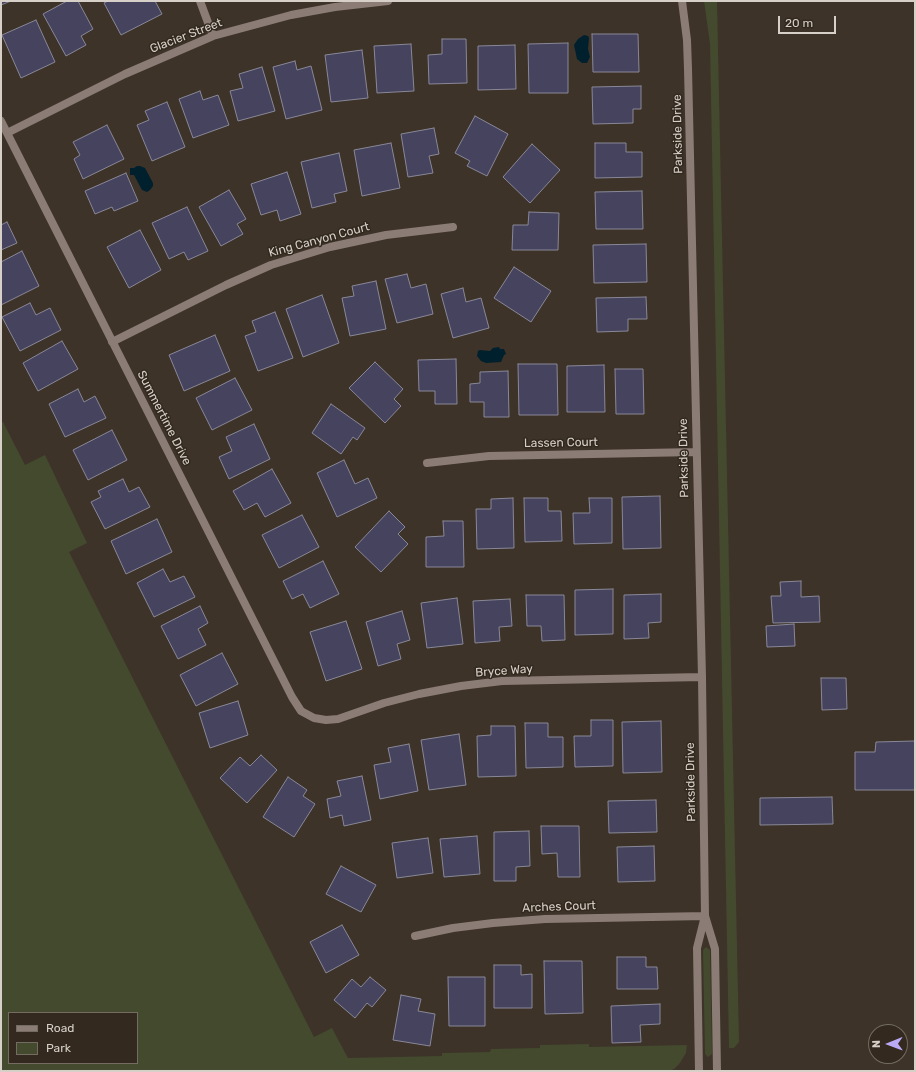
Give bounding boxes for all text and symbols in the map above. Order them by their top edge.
scale bar [780,8,838,34]
street label: Glacier Street [148,16,224,56]
text: 20 m [785,16,813,30]
street label: Parkside Drive [670,94,686,174]
street label: King Canyon Court [267,220,371,260]
street label: Summertime Drive [134,368,194,468]
street label: Parkside Drive [676,418,692,498]
street label: Lassen Court [524,435,598,451]
street label: Bryce Way [475,662,533,680]
street label: Parkside Drive [683,742,699,822]
street label: Arches Court [522,899,596,915]
legend [8,1012,138,1064]
text: Road [46,1021,74,1035]
north arrow [868,1024,908,1064]
text: N [870,1040,883,1048]
text: Park [46,1041,71,1055]

